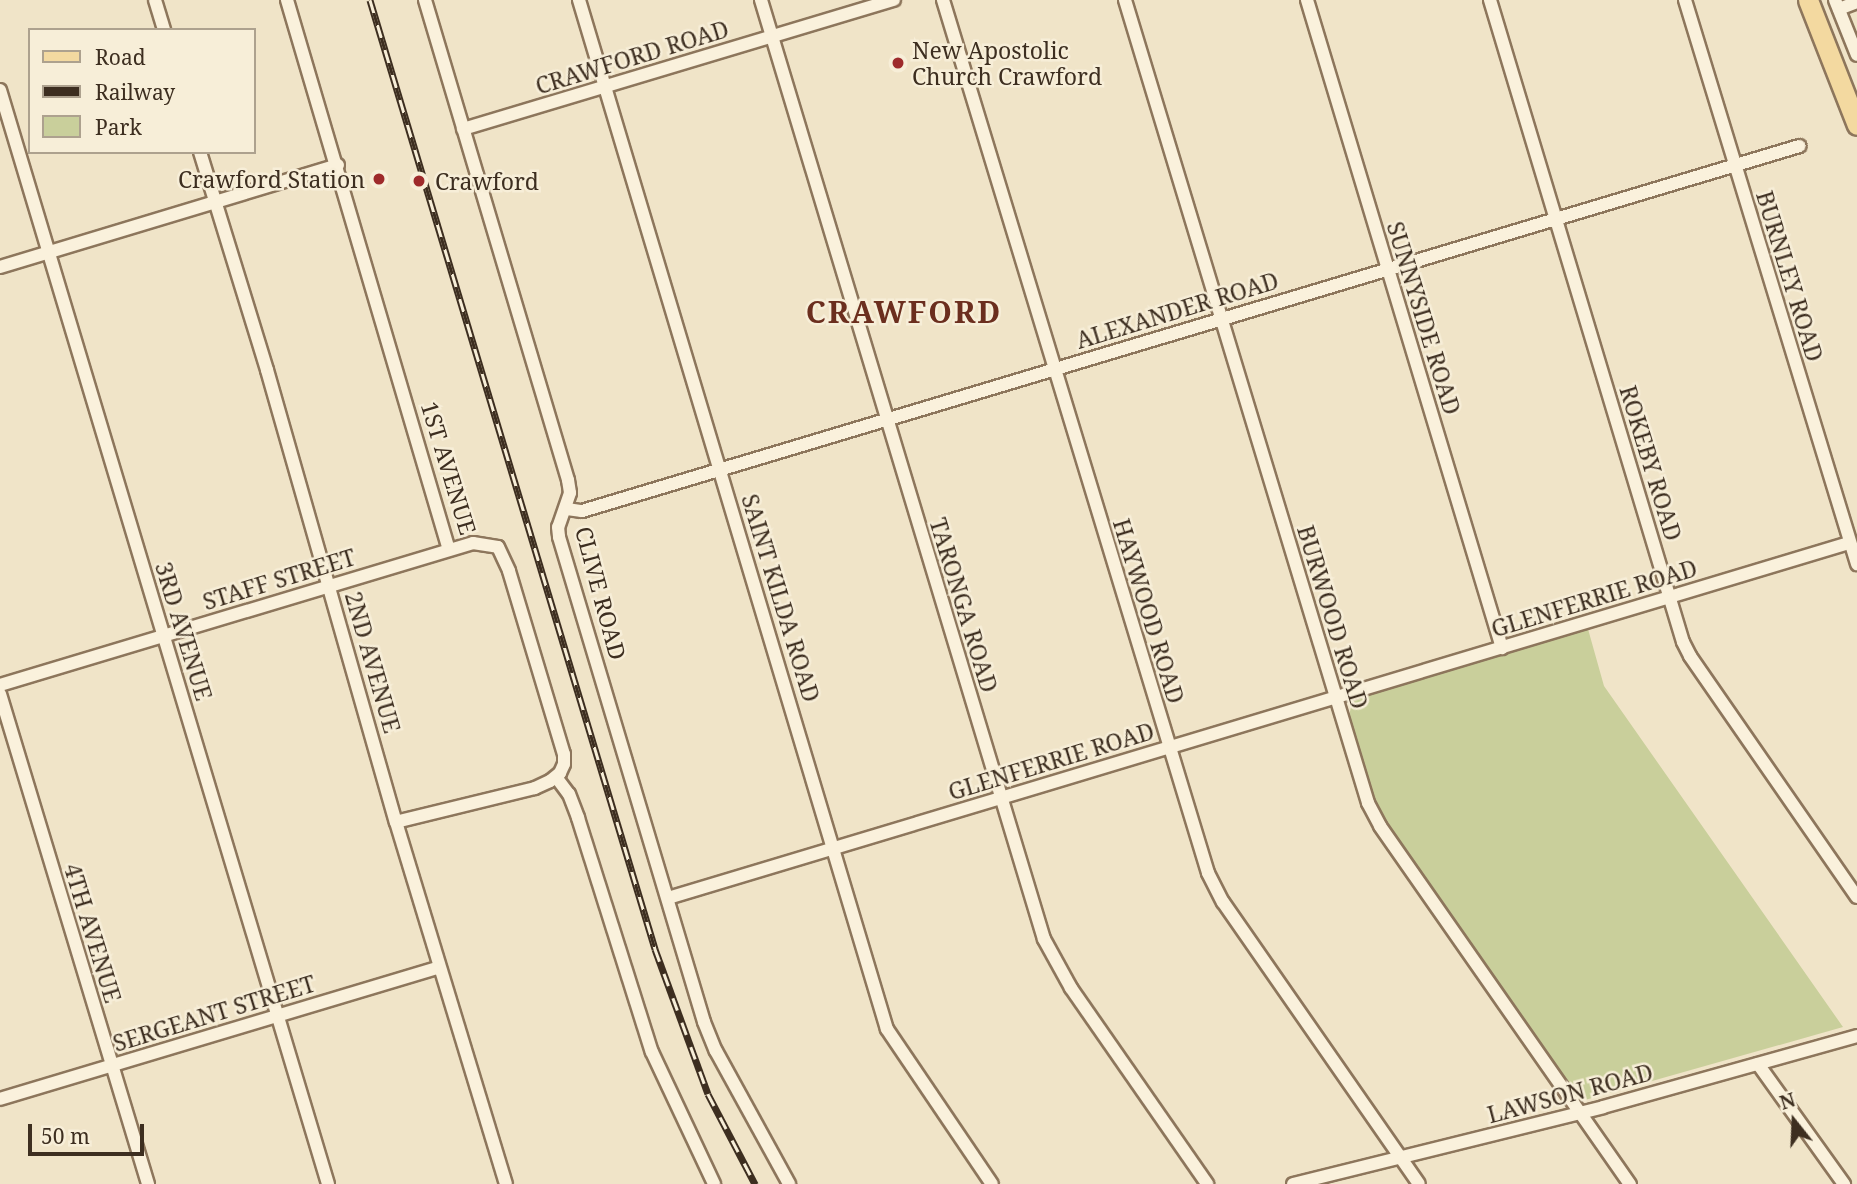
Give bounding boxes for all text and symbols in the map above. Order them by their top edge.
street label: CRAWFORD ROAD [532,14,732,100]
legend [28,28,256,154]
place label: New Apostolic Church Crawford [912,36,1102,90]
text: Road [95,43,146,71]
marker: New Apostolic Church Crawford [890,55,906,71]
text: Railway [95,78,175,106]
text: Park [95,113,142,141]
place label: Crawford Station [178,165,365,193]
place label: Crawford [435,167,539,195]
marker: Crawford Station [371,171,387,187]
marker: Crawford [409,171,429,191]
street label: BURNLEY ROAD [1751,187,1829,365]
street label: SUNNYSIDE ROAD [1382,218,1466,418]
street label: ALEXANDER ROAD [1073,266,1281,354]
district label: CRAWFORD [807,294,1001,330]
street label: ROKEBY ROAD [1614,382,1688,544]
street label: 1ST AVENUE [416,398,482,538]
street label: SAINT KILDA ROAD [736,491,826,705]
street label: TARONGA ROAD [924,514,1004,696]
street label: HAYWOOD ROAD [1108,515,1190,707]
street label: BURWOOD ROAD [1292,522,1374,712]
street label: CLIVE ROAD [570,523,632,663]
street label: STAFF STREET [199,543,359,615]
street label: GLENFERRIE ROAD [1488,554,1700,642]
street label: 3RD AVENUE [150,558,218,704]
street label: 2ND AVENUE [340,588,406,736]
street label: GLENFERRIE ROAD [945,717,1157,805]
street label: 4TH AVENUE [59,860,127,1006]
street label: SERGEANT STREET [110,969,318,1057]
street label: LAWSON ROAD [1484,1058,1656,1128]
north arrow [1759,1086,1829,1156]
text: N [1776,1086,1799,1116]
scale bar [32,1110,147,1154]
text: 50 m [41,1122,90,1150]

